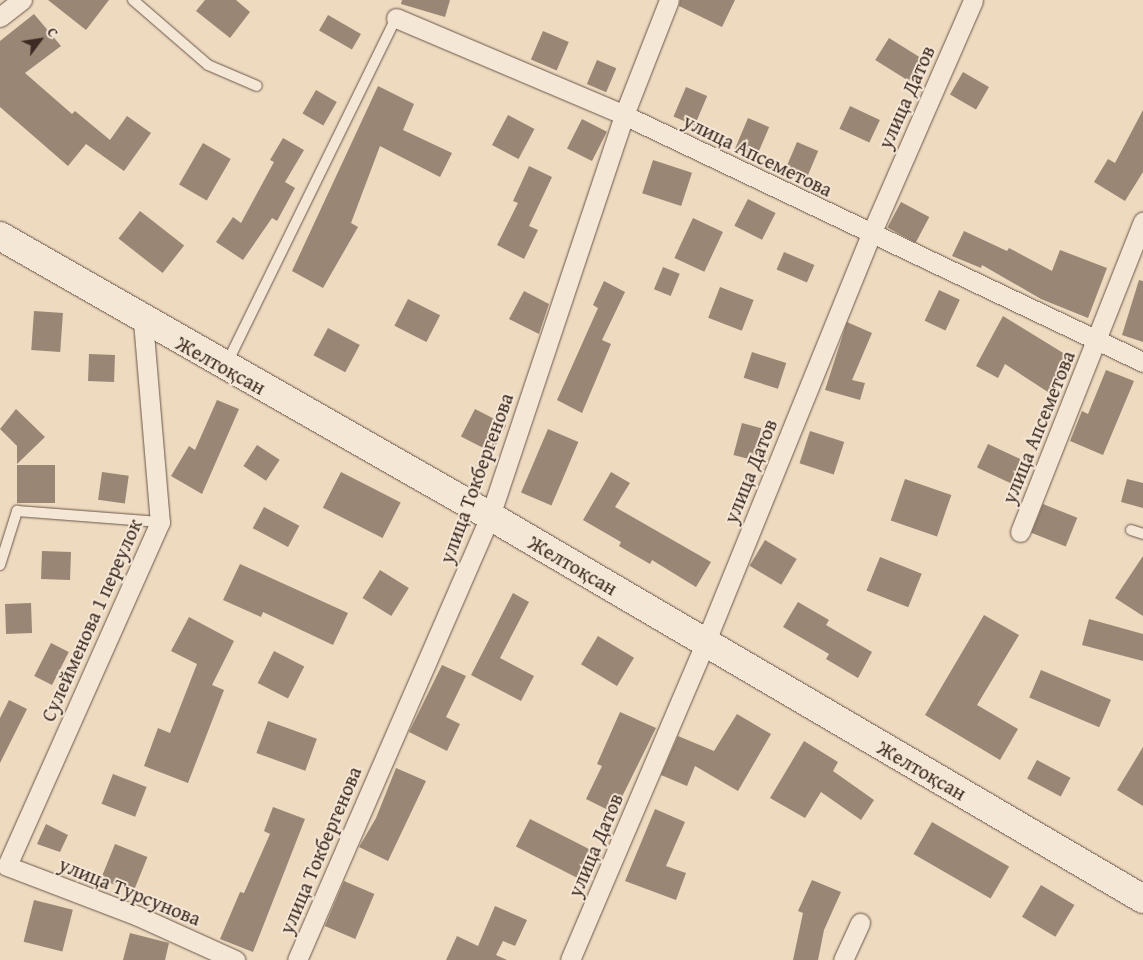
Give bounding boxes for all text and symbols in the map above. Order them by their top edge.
north arrow [15,15,65,65]
text: С [42,24,63,41]
street label: улица Датов [873,42,939,152]
street label: улица Апсеметова [680,109,836,201]
street label: Желтоқсан [172,331,270,399]
street label: улица Апсеметова [996,347,1080,507]
street label: улица Токбергенова [434,390,518,566]
street label: улица Датов [718,415,782,527]
street label: Сулейменова 1 переулок [35,515,147,725]
street label: Желтоқсан [524,530,622,600]
street label: Желтоқсан [873,735,971,805]
street label: улица Токбергенова [274,763,366,937]
street label: улица Датов [562,790,628,900]
street label: улица Турсунова [56,852,204,930]

